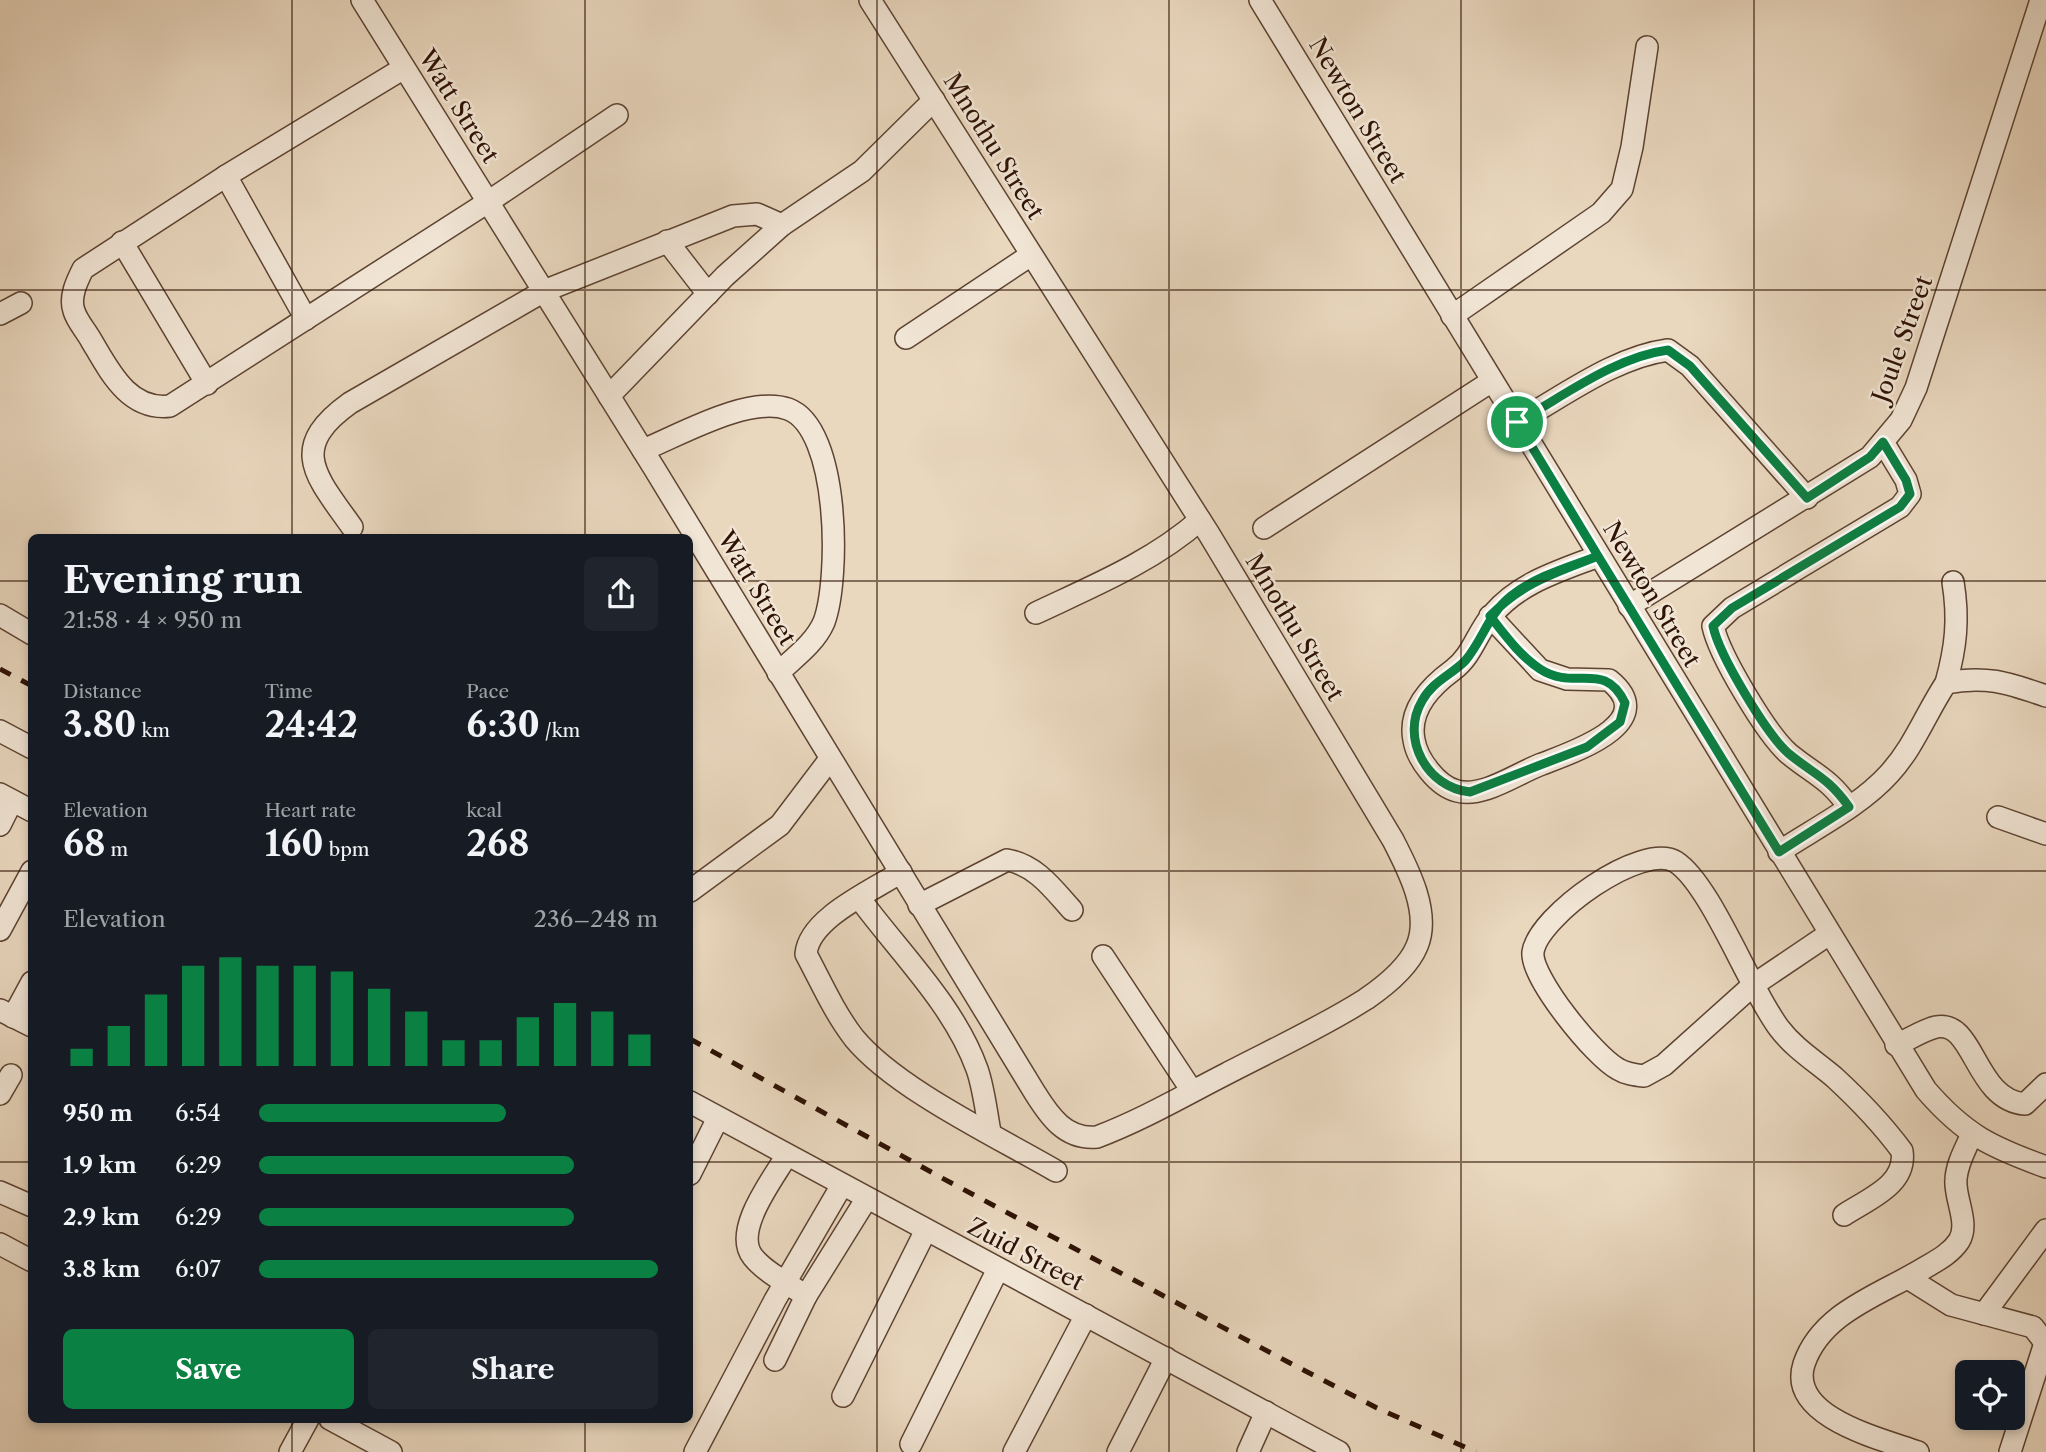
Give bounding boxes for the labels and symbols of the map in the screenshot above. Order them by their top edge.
street label: Newton Street [1303,32,1413,189]
street label: Watt Street [412,43,506,168]
street label: Mnothu Street [938,68,1051,225]
street label: Joule Street [1864,271,1938,410]
pin [1487,392,1547,452]
street label: Newton Street [1597,516,1707,673]
street label: Watt Street [711,525,803,651]
street label: Mnothu Street [1240,548,1351,706]
street label: Zuid Street [963,1211,1089,1297]

